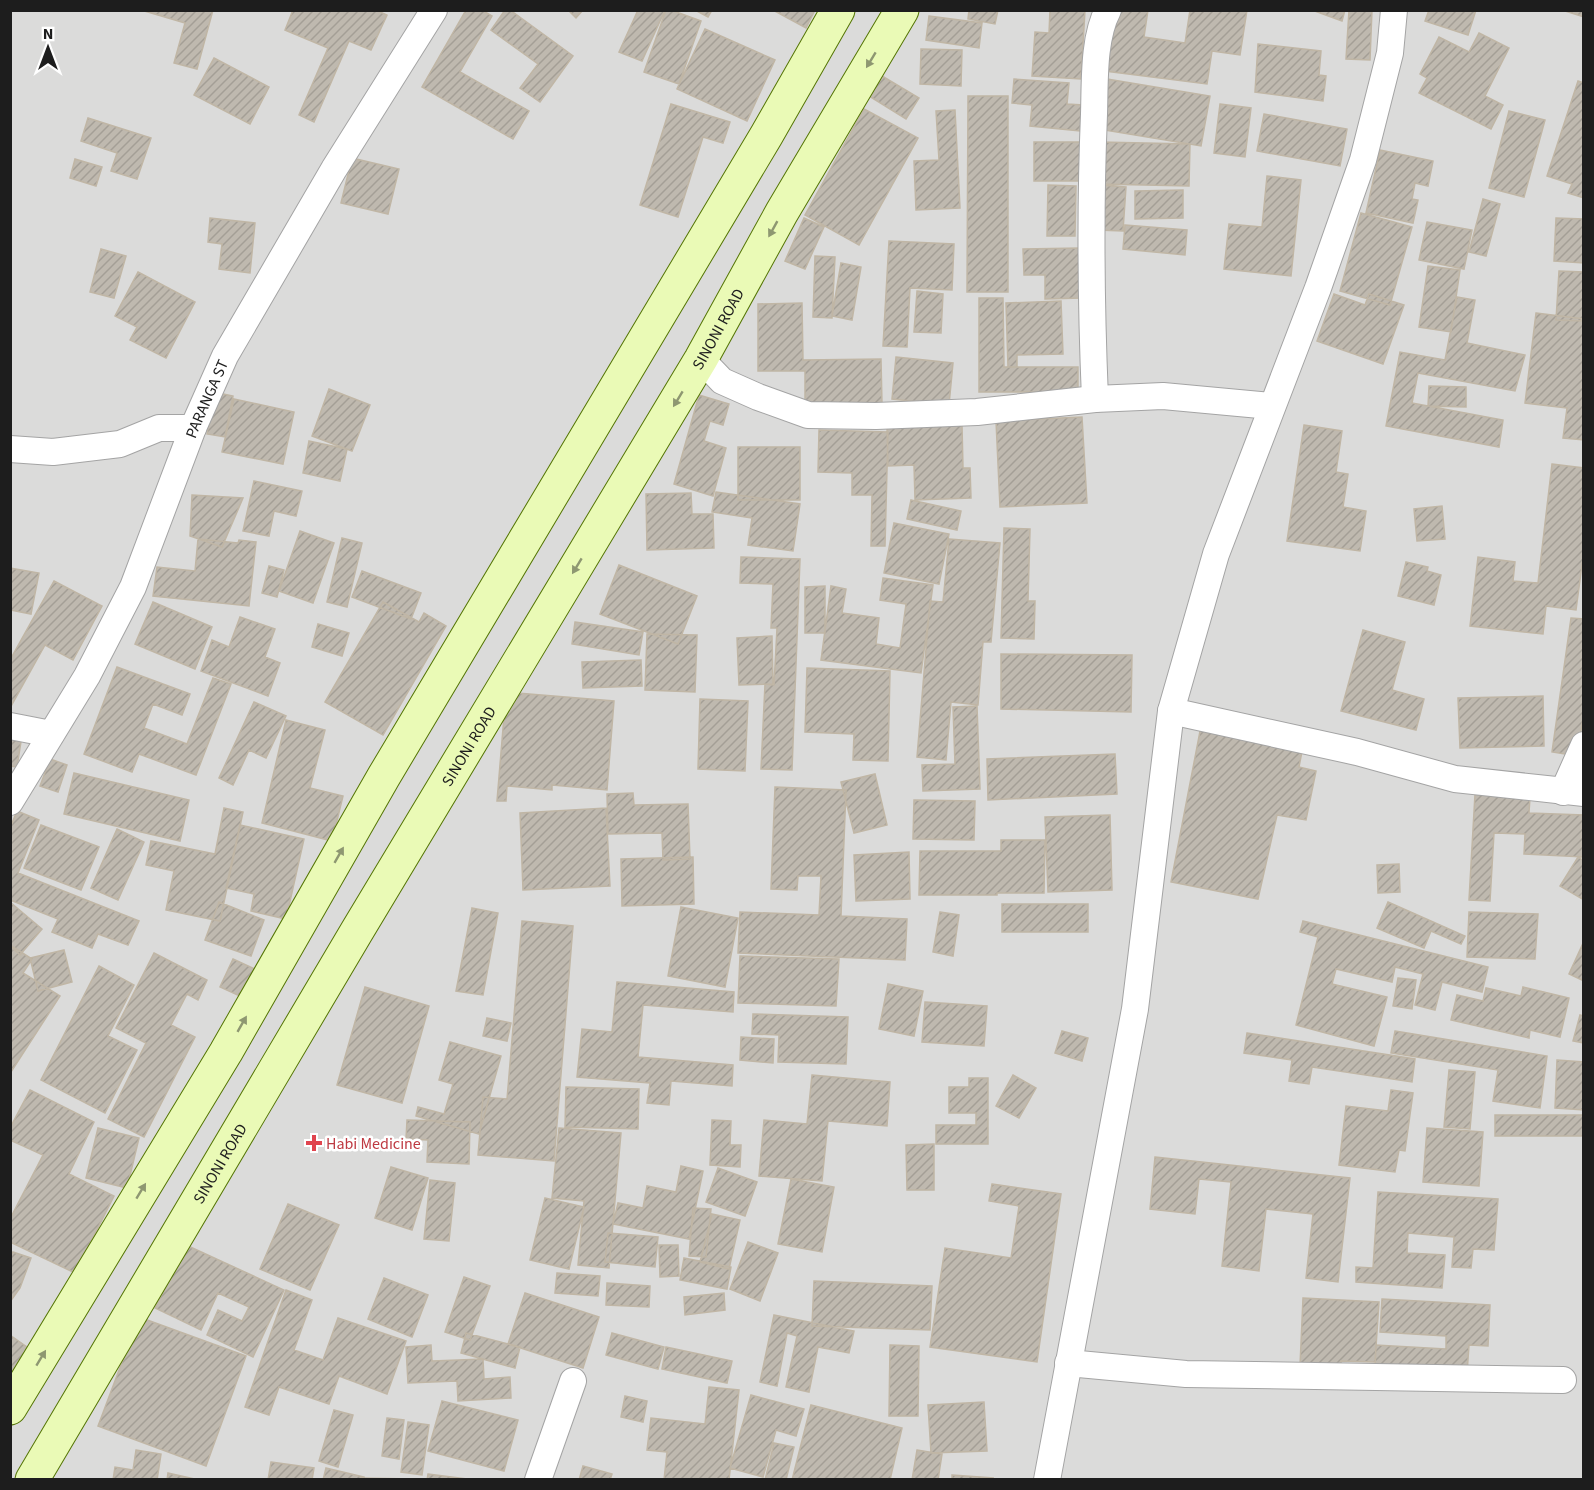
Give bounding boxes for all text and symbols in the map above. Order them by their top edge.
north arrow [18,18,78,78]
text: N [43,23,53,45]
one-way arrow [865,52,876,68]
one-way arrow [768,221,778,238]
street label: SINONI ROAD [687,285,750,374]
street label: PARANGA ST [180,356,234,441]
one-way arrow [672,391,683,407]
one-way arrow [572,558,582,575]
street label: SINONI ROAD [437,702,502,790]
one-way arrow [334,846,344,863]
one-way arrow [237,1015,247,1032]
street label: SINONI ROAD [188,1120,253,1208]
place label: Habi Medicine [326,1133,421,1155]
marker: Habi Medicine [307,1136,321,1150]
one-way arrow [136,1183,147,1199]
one-way arrow [35,1350,46,1366]

